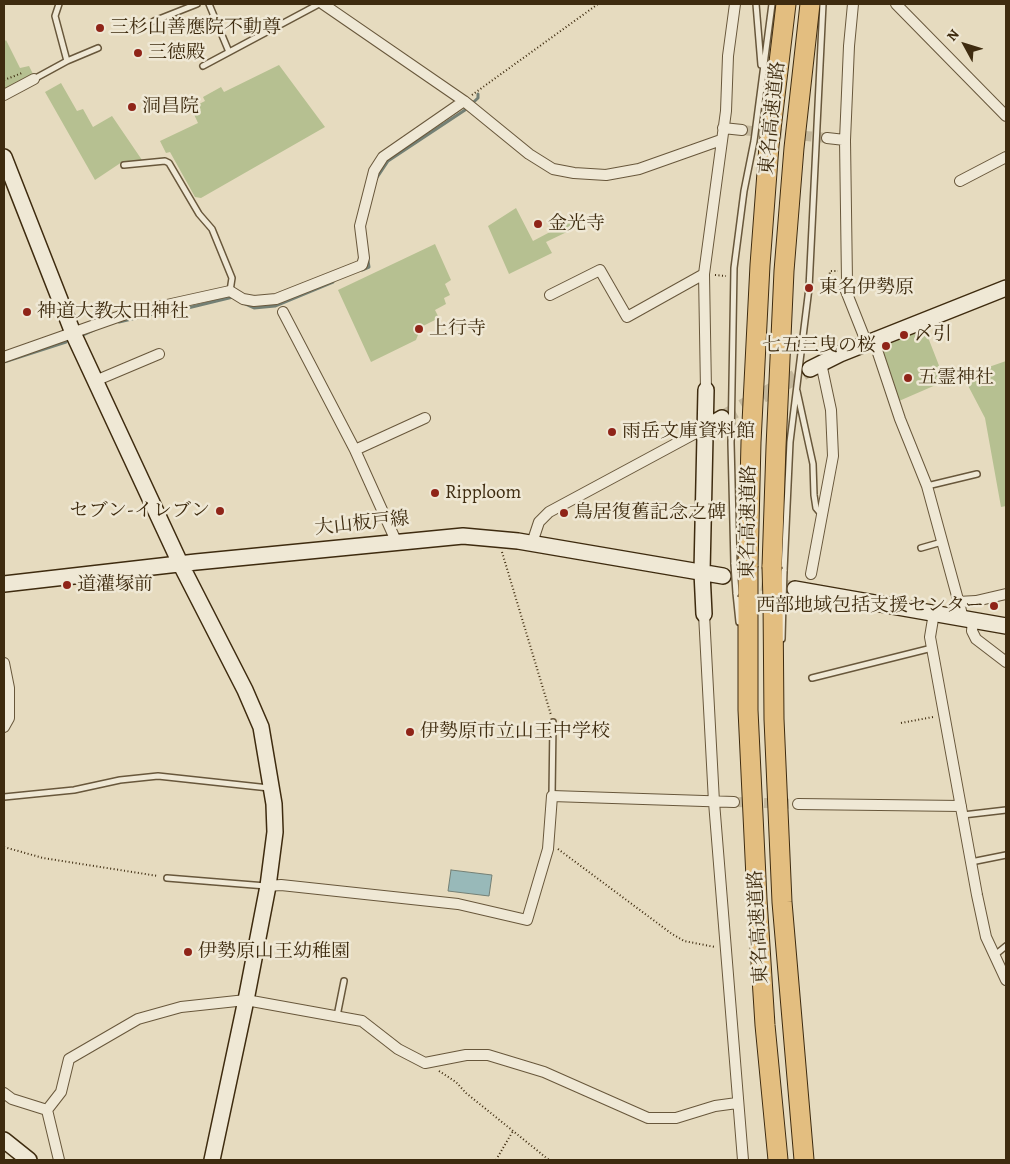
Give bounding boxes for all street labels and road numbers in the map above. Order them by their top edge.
street label: 東名高速道路 [756,60,790,176]
street label: 東名高速道路 [737,465,761,579]
street label: 大山板戸線 [314,508,410,540]
street label: 東名高速道路 [745,869,773,985]

